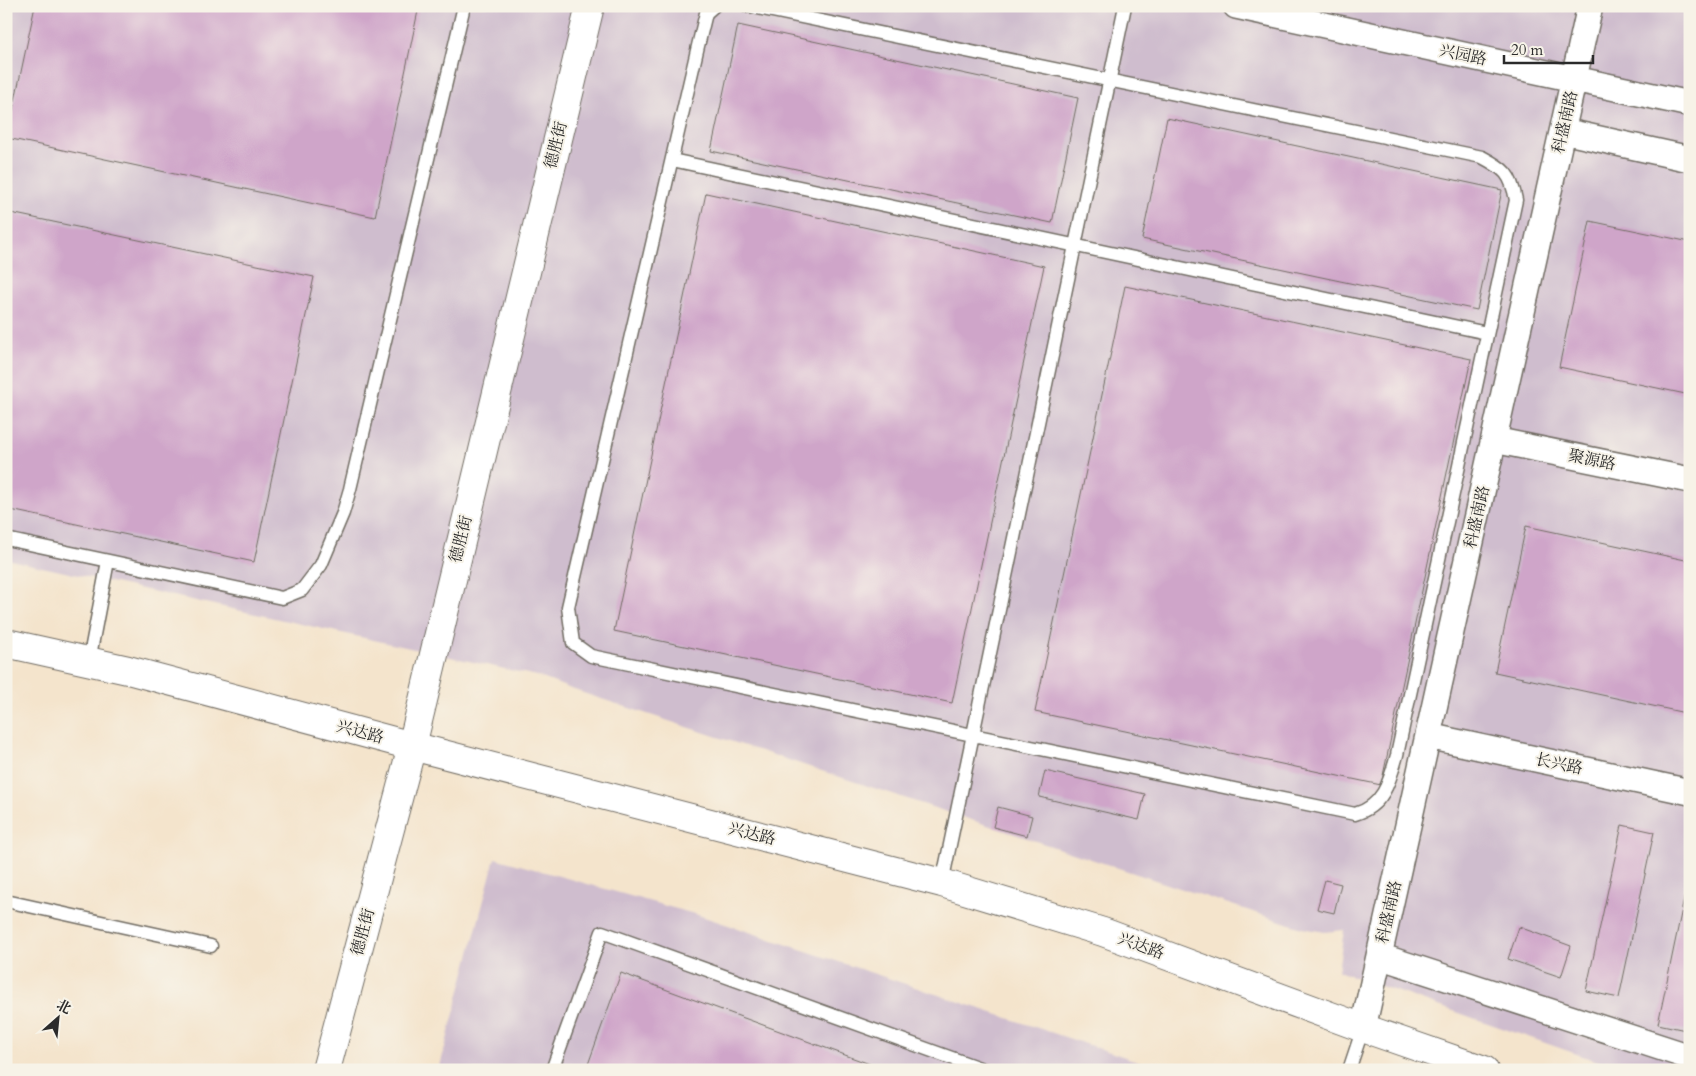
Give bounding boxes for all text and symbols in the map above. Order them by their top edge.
scale bar [1504,32,1592,64]
street label: 兴园路 [1437,39,1489,71]
text: 20 m [1511,40,1543,60]
street label: 科盛南路 [1547,88,1583,156]
street label: 德胜街 [540,119,572,171]
street label: 聚源路 [1566,444,1618,476]
street label: 科盛南路 [1459,483,1495,551]
street label: 德胜街 [445,513,477,565]
street label: 兴达路 [334,715,386,749]
street label: 长兴路 [1533,748,1585,780]
street label: 兴达路 [726,818,778,850]
street label: 科盛南路 [1371,878,1407,946]
street label: 德胜街 [346,906,380,958]
street label: 兴达路 [1115,927,1167,965]
north arrow [32,994,82,1044]
text: 北 [53,995,74,1019]

